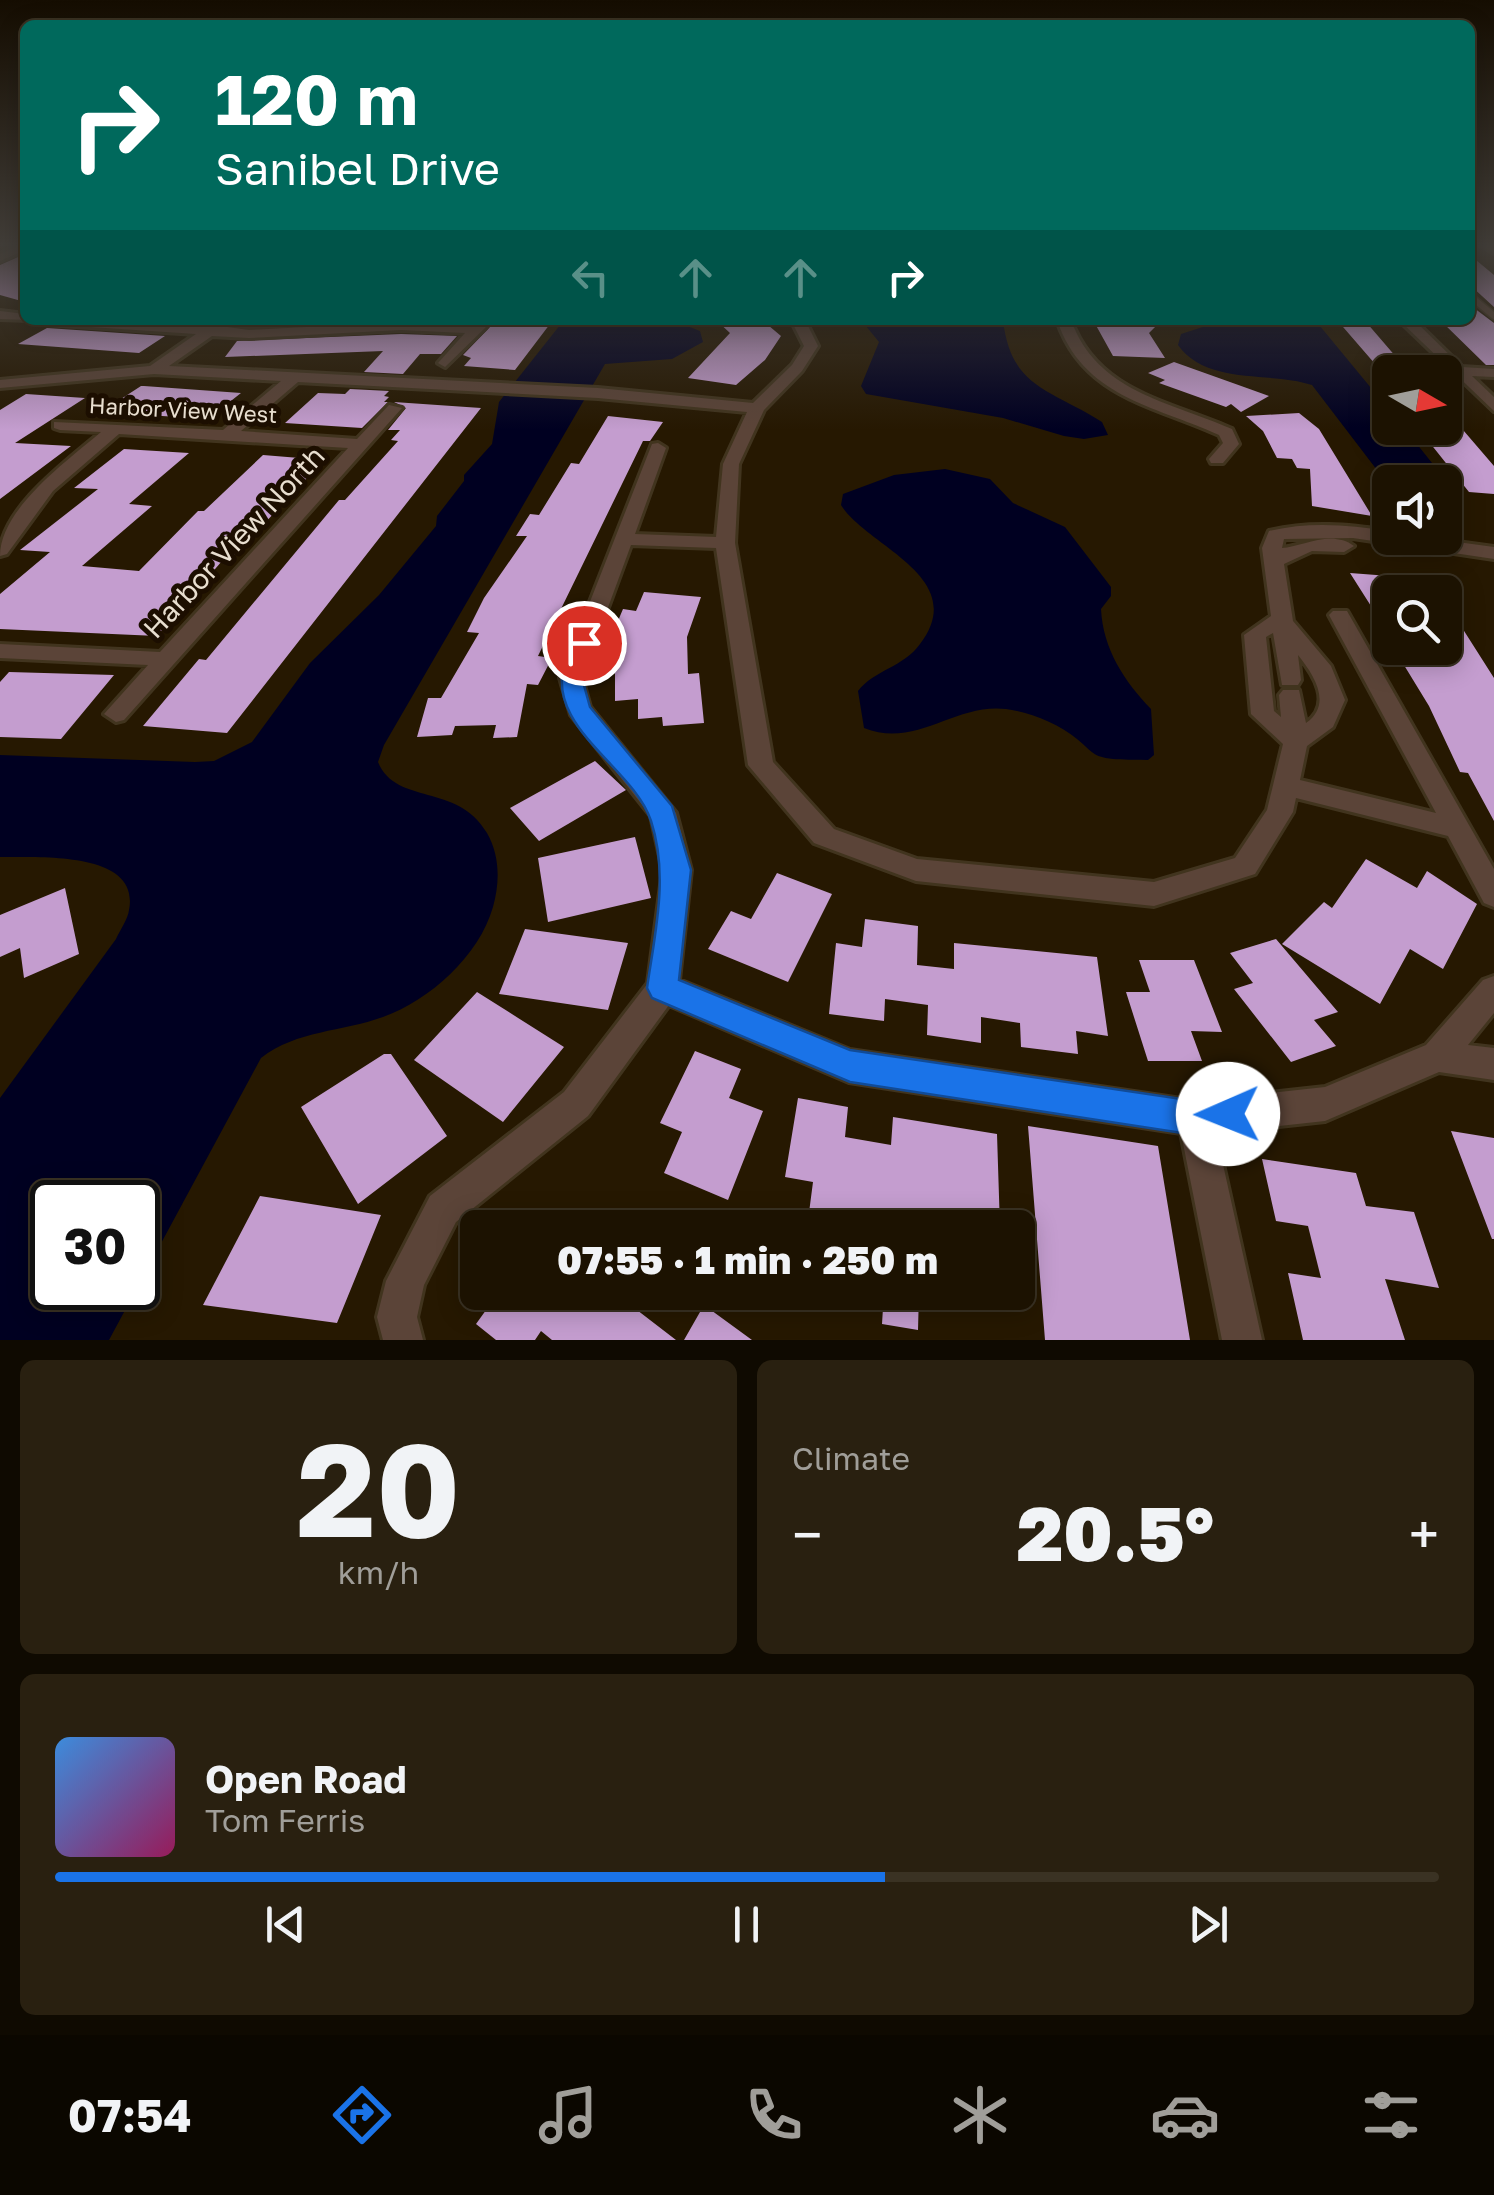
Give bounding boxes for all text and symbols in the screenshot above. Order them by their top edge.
text: 120 m [215,56,418,140]
icon: right [50,60,180,190]
text: Sanibel Drive [215,141,500,195]
icon: left [563,250,618,305]
icon: ahead [668,250,723,305]
icon: ahead [773,250,828,305]
icon: right [878,250,933,305]
north arrow [1372,355,1462,445]
map controls [1372,355,1462,665]
street label: Harbor View West [88,391,278,428]
street label: Harbor View North [136,439,331,644]
button: sound [1372,465,1462,555]
button: search [1372,575,1462,665]
pin [542,601,627,686]
icon: arrive [557,616,612,671]
position arrow [1176,1062,1280,1166]
speed limit sign: 30 [30,1180,160,1310]
text: 07:55 · 1 min · 250 m [557,1237,938,1282]
text: 20 [297,1410,460,1566]
text: Climate [792,1439,910,1477]
text: 20.5° [1017,1487,1214,1578]
text: − [792,1501,822,1567]
text: + [1409,1501,1439,1567]
text: km/h [338,1553,419,1591]
text: Open Road [205,1756,407,1801]
text: Tom Ferris [205,1801,365,1839]
icon: previous [258,1897,313,1952]
icon: pause [719,1897,774,1952]
icon: next [1181,1897,1236,1952]
icon: directions [327,2080,397,2150]
icon: music [533,2080,603,2150]
icon: phone [739,2080,809,2150]
icon: climate [945,2080,1015,2150]
icon: car [1150,2080,1220,2150]
icon: filters [1356,2080,1426,2150]
text: 07:54 [68,2088,192,2142]

